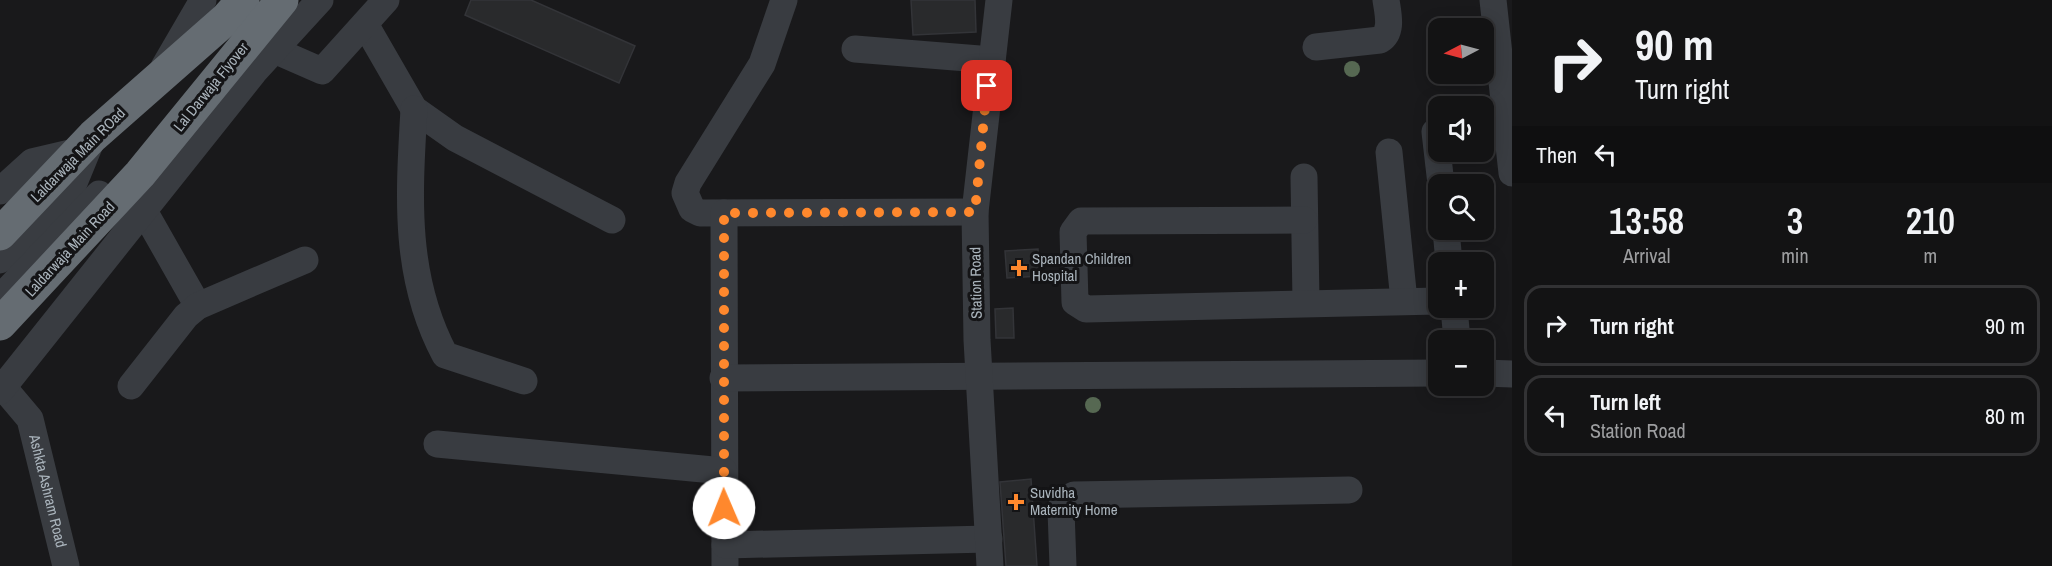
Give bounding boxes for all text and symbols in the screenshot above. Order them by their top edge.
text: 90 m [1635,17,1714,73]
north arrow [1428,18,1494,84]
map controls [1428,18,1494,396]
icon: right [1536,24,1614,102]
street label: Lal Darwaja Flyover [168,38,253,136]
pin [961,60,1012,111]
icon: arrive [970,69,1003,102]
text: Turn right [1635,71,1729,107]
button: sound [1428,96,1494,162]
street label: Laldarwaja Main ROad [26,103,130,207]
icon: left [1589,138,1622,171]
text: Then [1536,140,1577,170]
button: search [1428,174,1494,240]
street label: Laldarwaja Main Road [20,196,119,301]
text: 13:58 [1609,197,1684,245]
text: 3 [1787,197,1803,245]
text: 210 [1906,197,1955,245]
text: Arrival [1623,242,1670,269]
text: min [1781,242,1809,269]
text: m [1923,242,1937,269]
street label: Station Road [964,247,987,319]
place label: Spandan Children Hospital [1032,248,1131,286]
button: + [1428,252,1494,318]
marker: Spandan Children Hospital [1010,259,1028,277]
icon: right [1539,309,1572,342]
text: Turn right [1590,311,1674,341]
text: 90 m [1985,311,2025,341]
button: − [1428,330,1494,396]
text: Turn left [1590,387,1661,417]
icon: left [1539,399,1572,432]
text: 80 m [1985,401,2025,431]
text: Station Road [1590,417,1686,444]
street label: Ashkta Ashram Road [24,431,72,550]
position arrow [692,476,756,540]
place label: Suvidha Maternity Home [1030,482,1118,520]
marker: Suvidha Maternity Home [1007,493,1025,511]

